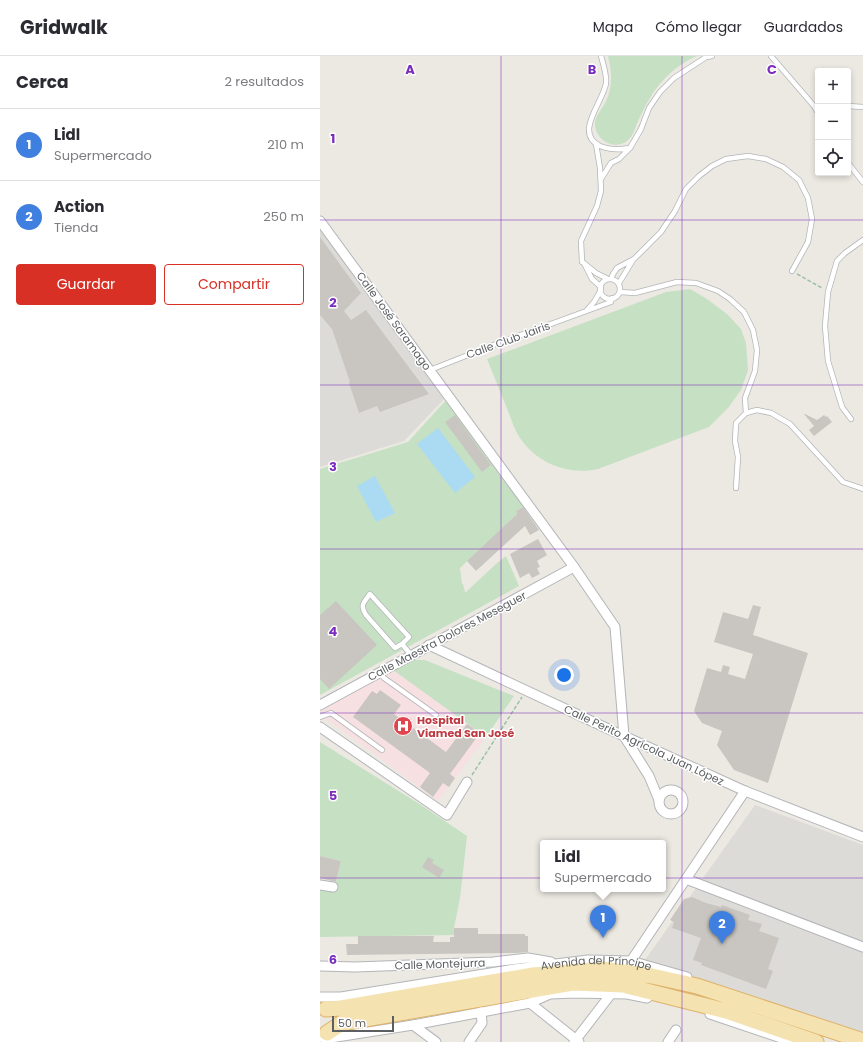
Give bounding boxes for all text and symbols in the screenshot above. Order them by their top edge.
text: Gridwalk [20,14,108,41]
text: Mapa [593,17,633,37]
text: Cómo llegar [655,17,742,37]
text: Guardados [764,17,843,37]
text: A [405,60,415,79]
text: B [588,60,597,79]
text: C [767,60,777,79]
map controls [815,68,851,176]
button: + [815,68,851,104]
text: Cerca [16,70,69,94]
text: 2 resultados [224,72,304,91]
button: − [815,104,851,140]
text: Lidl [54,124,80,145]
text: 1 [331,129,335,148]
text: 1 [27,135,31,154]
text: 210 m [267,135,304,154]
button: locate [815,140,851,176]
text: Supermercado [54,146,152,165]
text: Action [54,196,104,217]
text: 2 [25,207,33,226]
text: 250 m [263,207,304,226]
text: Tienda [54,218,98,237]
button: Guardar [16,264,156,305]
button: Compartir [164,264,304,305]
street label: Calle José Saramago [353,269,435,373]
text: 2 [329,293,337,312]
street label: Calle Club Jairis [464,317,552,363]
text: 3 [329,457,337,476]
street label: Calle Maestra Dolores Meseguer [365,587,529,685]
text: 4 [329,622,338,641]
your location [554,665,574,685]
street label: Calle Perito Agrícola Juan López [561,701,727,789]
place label: Hospital Viamed San José [417,712,514,741]
hospital icon: Hospital Viamed San José [392,715,414,737]
text: 5 [329,786,337,805]
popup [540,840,666,892]
text: Lidl [554,846,580,867]
text: Supermercado [554,868,652,887]
pin: 1 [590,905,616,938]
pin: 2 [709,911,735,944]
text: 6 [329,950,337,969]
street label: Avenida del Príncipe [540,952,654,975]
street label: Calle Montejurra [394,954,486,974]
scale bar [332,1014,394,1033]
text: 50 m [338,1015,366,1031]

